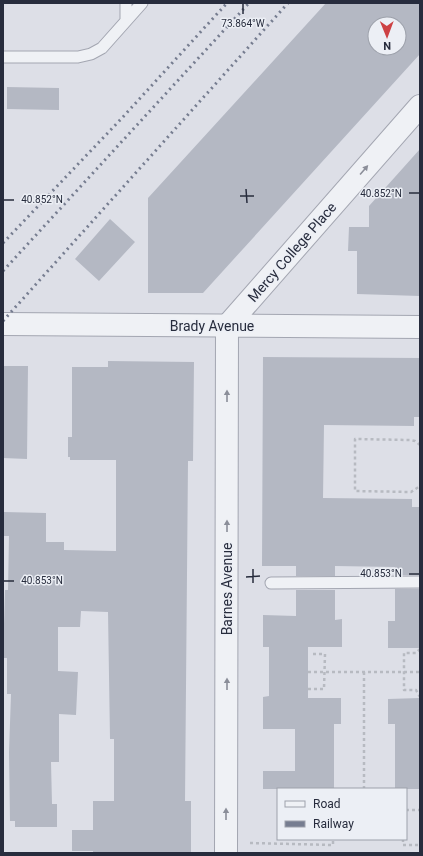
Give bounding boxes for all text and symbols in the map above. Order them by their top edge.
north arrow [367,16,407,56]
text: 73.864°W [221,18,265,29]
text: N [383,39,391,52]
one-way arrow [359,165,369,175]
text: 40.852°N [360,188,402,199]
text: 40.852°N [21,194,63,205]
street label: Mercy College Place [245,199,339,305]
street label: Brady Avenue [170,318,254,334]
one-way arrow [224,389,230,402]
one-way arrow [224,519,230,532]
street label: Barnes Avenue [219,543,235,635]
text: 40.853°N [360,568,402,579]
text: 40.853°N [21,575,63,586]
one-way arrow [224,677,230,690]
legend [277,788,407,840]
text: Road [313,797,341,811]
one-way arrow [223,808,230,820]
text: Railway [313,817,354,831]

